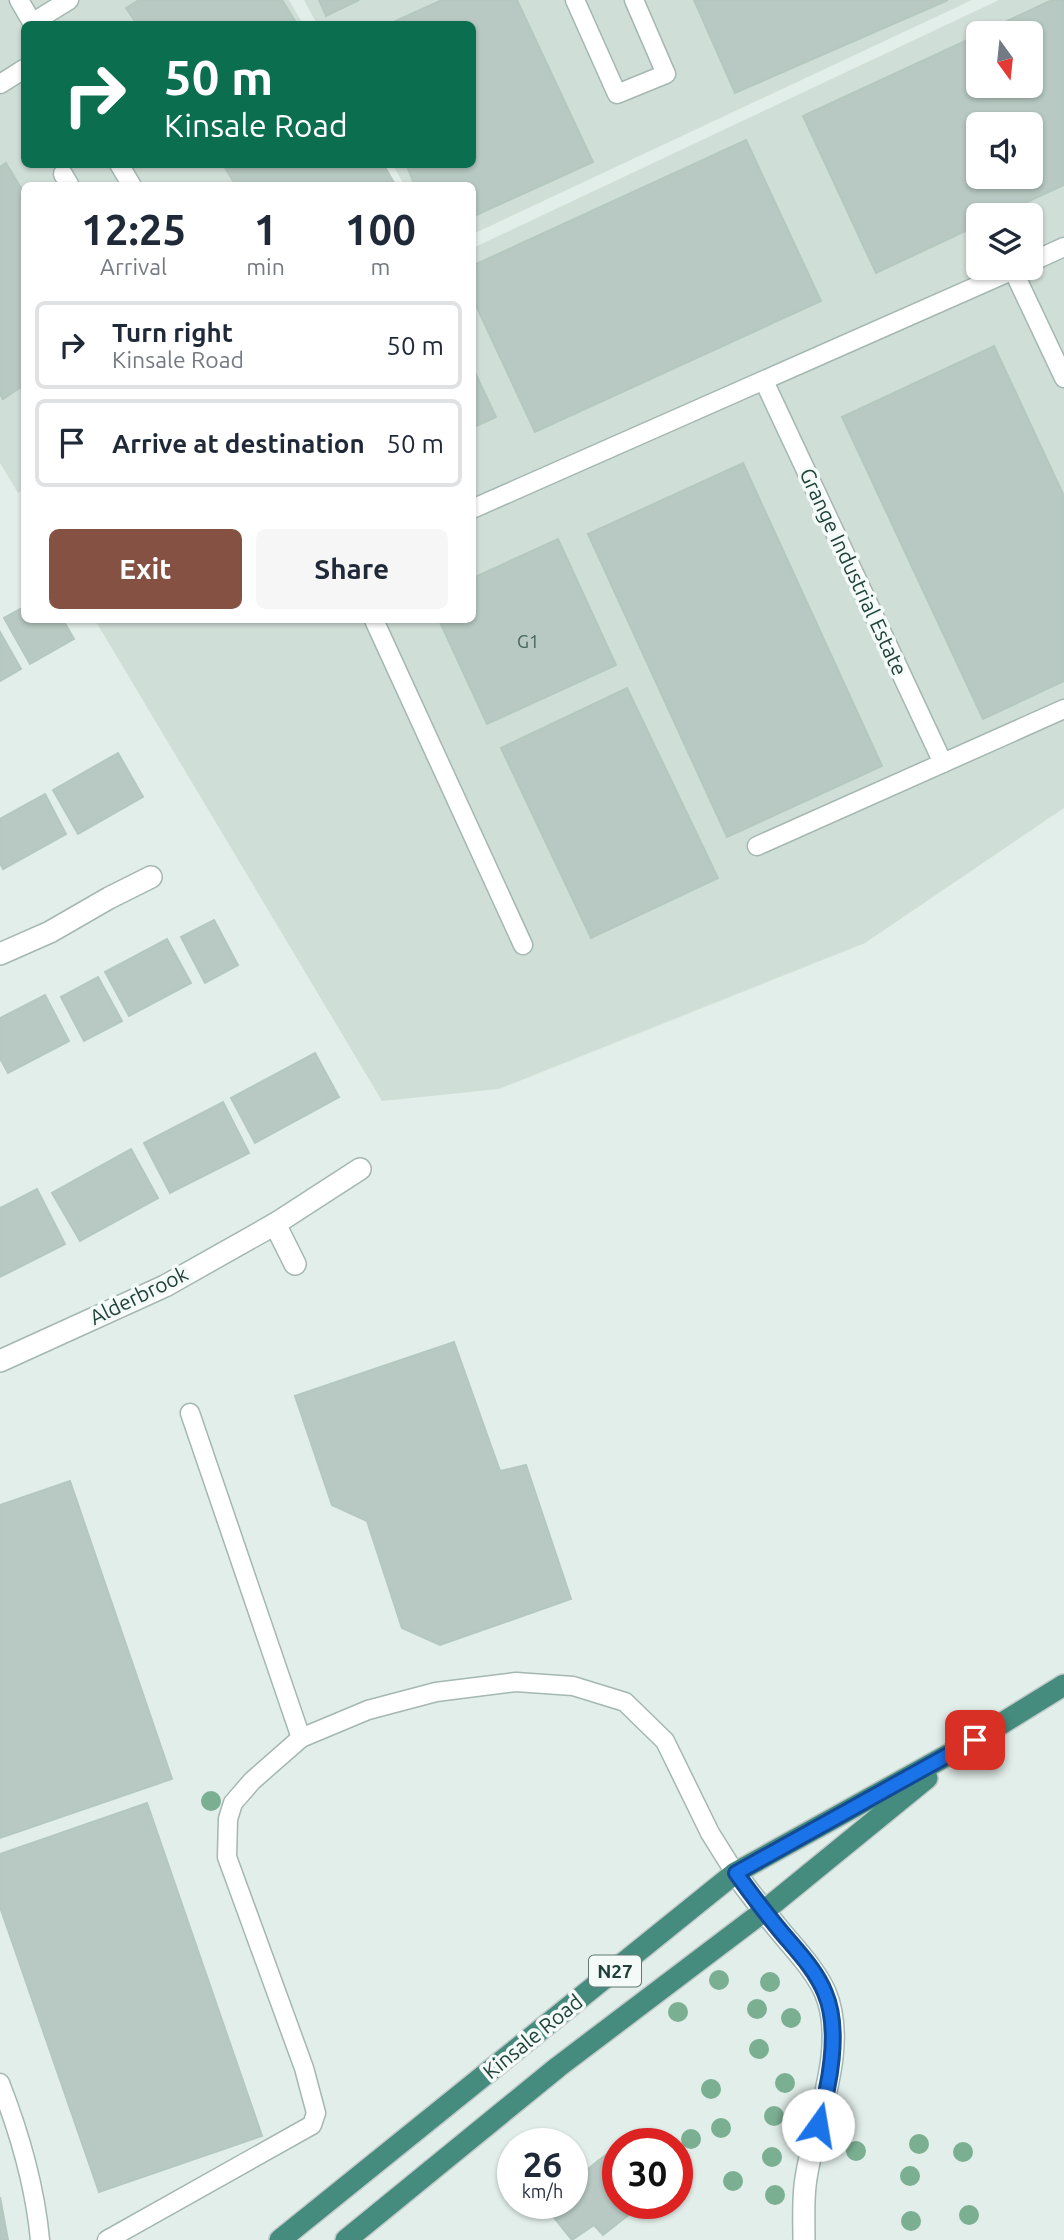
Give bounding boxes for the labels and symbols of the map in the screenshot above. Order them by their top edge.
north arrow [966,21,1043,98]
street label: Grange Industrial Estate [795,464,913,679]
house number: G1 [517,631,539,651]
street label: Alderbrook [85,1261,192,1329]
pin [945,1710,1005,1770]
road number: N27 [589,1955,641,1986]
street label: Kinsale Road [478,1989,587,2083]
position arrow [781,2088,855,2162]
speed limit sign: 30 [602,2128,693,2219]

